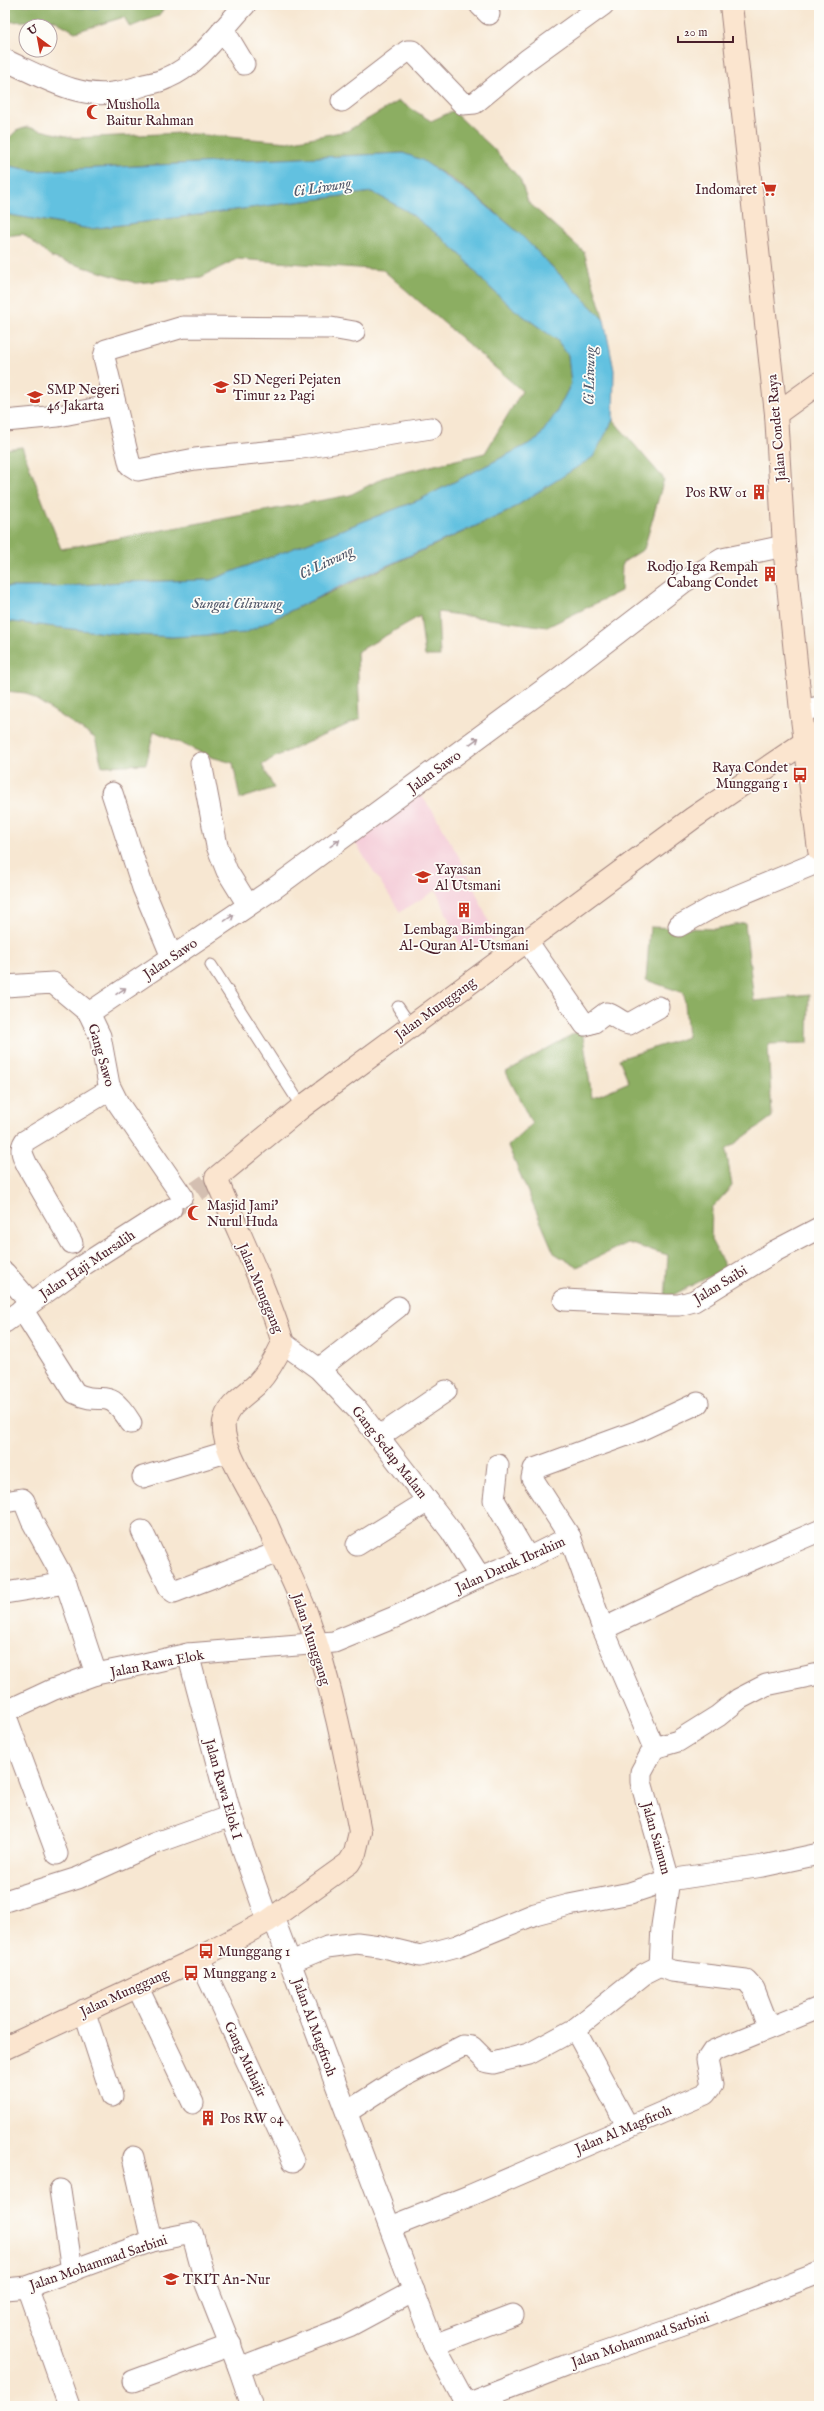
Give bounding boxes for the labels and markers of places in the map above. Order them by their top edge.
place label: Musholla Baitur Rahman [106,96,194,130]
mosque icon: Musholla Baitur Rahman [85,103,103,121]
supermarket icon: Indomaret [760,180,778,198]
place label: Indomaret [695,181,757,199]
place label: SD Negeri Pejaten Timur 22 Pagi [233,371,342,405]
school or university icon: SD Negeri Pejaten Timur 22 Pagi [212,378,230,396]
place label: SMP Negeri 46 Jakarta [47,381,120,415]
school or university icon: SMP Negeri 46 Jakarta [26,388,44,406]
building icon: Pos RW 01 [750,483,768,501]
place label: Pos RW 01 [685,484,747,502]
place label: Rodjo Iga Rempah Cabang Condet [647,558,759,592]
building icon: Rodjo Iga Rempah Cabang Condet [761,565,779,583]
place label: Raya Condet Munggang 1 [712,759,788,793]
bus stop icon: Raya Condet Munggang 1 [791,766,809,784]
place label: Yayasan Al Utsmani [434,861,501,895]
school or university icon: Yayasan Al Utsmani [414,868,432,886]
building icon: Lembaga Bimbingan Al-Quran Al-Utsmani [455,901,473,919]
place label: Lembaga Bimbingan Al-Quran Al-Utsmani [398,921,529,955]
place label: Masjid Jami' Nurul Huda [207,1197,279,1231]
mosque icon: Masjid Jami' Nurul Huda [186,1204,204,1222]
bus stop icon: Munggang 1 [197,1942,215,1960]
place label: Munggang 1 [218,1943,290,1961]
bus stop icon: Munggang 2 [182,1964,200,1982]
place label: Munggang 2 [203,1965,277,1983]
building icon: Pos RW 04 [199,2109,217,2127]
place label: Pos RW 04 [220,2110,284,2128]
school or university icon: TKIT An-Nur [162,2270,180,2288]
place label: TKIT An-Nur [183,2271,270,2289]

